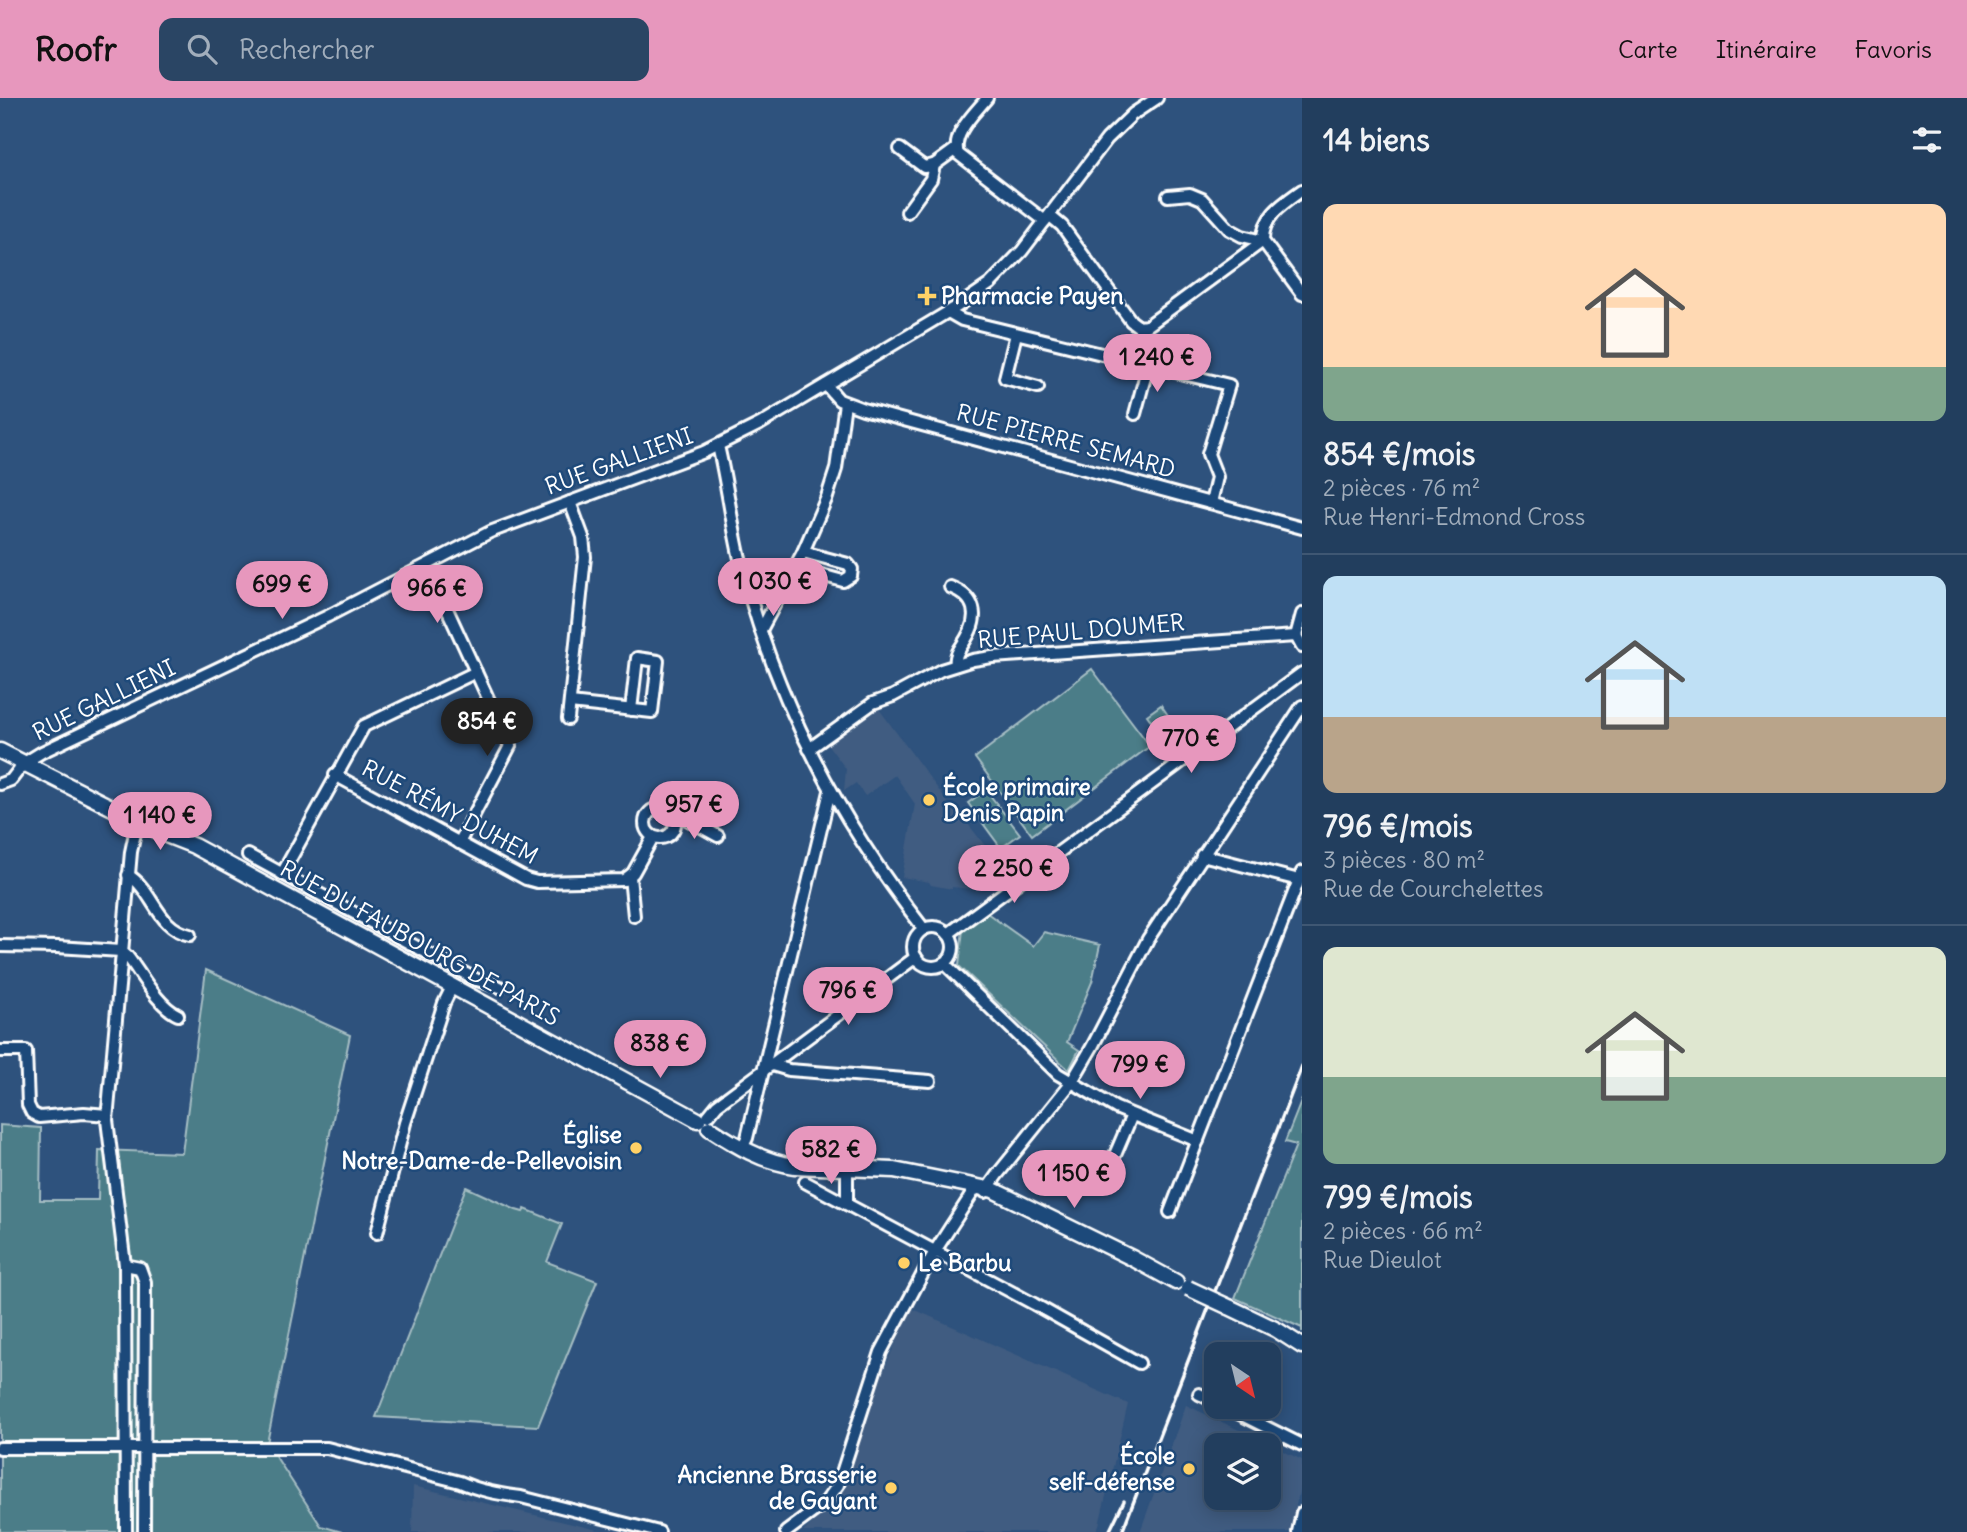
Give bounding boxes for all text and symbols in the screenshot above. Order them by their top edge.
search box [159,18,649,81]
text: Roofr [35,28,117,70]
icon: search [183,30,221,68]
text: Rechercher [239,33,374,66]
text: Carte [1618,34,1678,64]
text: Itinéraire [1716,34,1817,64]
text: Favoris [1855,34,1932,64]
text: 14 biens [1323,121,1430,159]
icon: filters [1908,121,1946,159]
icon: home [1572,250,1698,376]
place label: Pharmacie Payen [941,281,1124,310]
marker: Pharmacie Payen [919,288,935,304]
pin: 1 240 € [1092,334,1222,394]
text: 1 240 € [1119,342,1195,371]
street label: RUE PIERRE SEMARD [953,397,1179,484]
street label: RUE GALLIENI [541,420,697,501]
text: 854 €/mois [1323,435,1475,473]
text: 2 pièces · 76 m² [1323,473,1480,502]
text: Rue Henri-Edmond Cross [1323,502,1585,531]
pin: 1 030 € [708,559,838,618]
pin: 699 € [233,561,331,621]
pin: 966 € [388,566,486,625]
text: 1 030 € [734,566,812,595]
text: 699 € [252,569,312,598]
text: 966 € [407,573,467,602]
street label: RUE PAUL DOUMER [976,607,1186,654]
icon: home [1572,622,1698,748]
street label: RUE GALLIENI [28,652,180,747]
pin: 854 € [438,698,536,758]
text: 854 € [457,706,517,735]
pin: 770 € [1142,716,1240,775]
text: 770 € [1162,723,1220,752]
street label: RUE RÉMY DUHEM [357,753,543,870]
place label: École primaire Denis Papin [943,772,1091,827]
pin: 957 € [645,782,743,841]
text: 957 € [665,789,723,818]
pin: 1 140 € [95,792,225,852]
marker: École primaire Denis Papin [921,792,937,808]
text: 1 140 € [124,800,196,829]
text: 796 €/mois [1323,807,1473,845]
text: 3 pièces · 80 m² [1323,845,1485,874]
pin: 2 250 € [949,846,1079,905]
street label: RUE DU FAUBOURG DE PARIS [275,853,565,1032]
text: 2 250 € [974,853,1054,882]
text: Rue de Courchelettes [1323,874,1543,903]
pin: 796 € [799,968,897,1027]
text: 796 € [819,975,877,1004]
icon: home [1572,993,1698,1119]
pin: 838 € [611,1020,709,1080]
text: 838 € [630,1028,690,1057]
pin: 799 € [1091,1042,1189,1101]
text: 799 € [1111,1049,1169,1078]
place label: Église Notre-Dame-de-Pellevoisin [341,1120,622,1175]
pin: 582 € [782,1126,880,1186]
text: 582 € [801,1134,861,1163]
marker: Église Notre-Dame-de-Pellevoisin [628,1140,644,1156]
pin: 1 150 € [1009,1150,1139,1210]
text: 1 150 € [1038,1158,1110,1187]
text: 799 €/mois [1323,1178,1473,1216]
text: 2 pièces · 66 m² [1323,1216,1483,1245]
text: Rue Dieulot [1323,1245,1442,1274]
place label: Le Barbu [918,1248,1011,1277]
marker: Le Barbu [896,1255,912,1271]
north arrow [1204,1342,1281,1419]
map controls [1204,1342,1281,1510]
button: layers [1204,1433,1281,1510]
place label: École self-défense [1049,1441,1175,1496]
place label: Ancienne Brasserie de Gayant [678,1460,877,1515]
marker: École self-défense [1181,1461,1197,1477]
marker: Ancienne Brasserie de Gayant [883,1480,899,1496]

